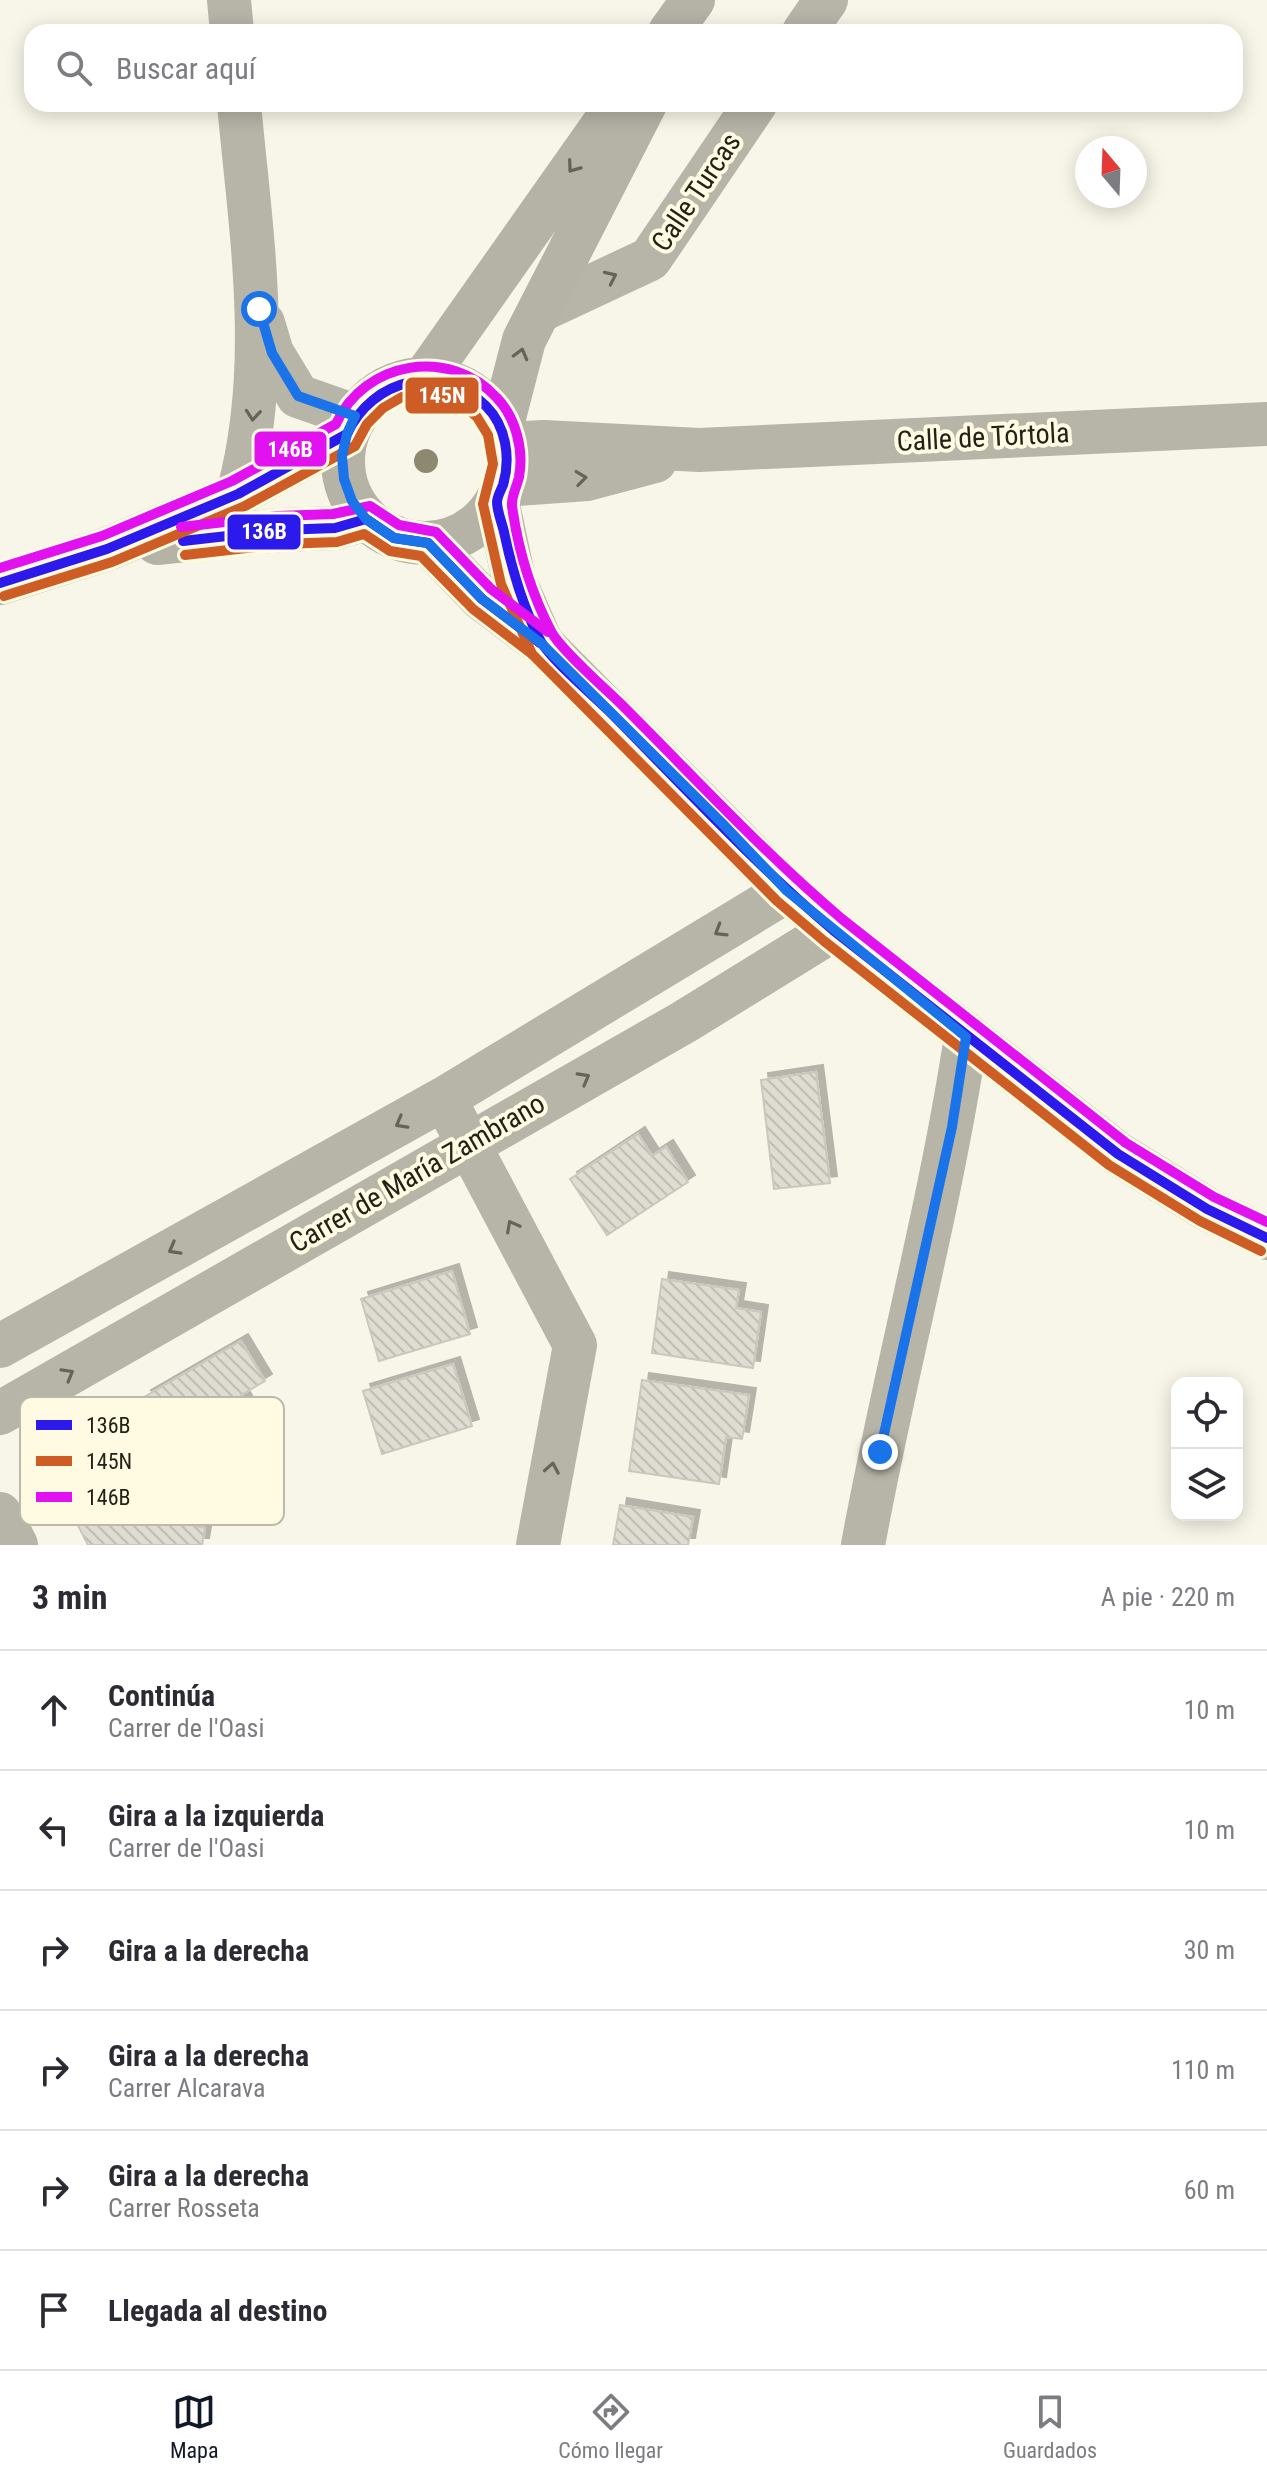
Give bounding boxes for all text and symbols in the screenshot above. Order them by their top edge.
search box [24,24,1243,112]
icon: search [52,46,96,90]
text: Buscar aquí [116,51,256,86]
street label: Calle Turcas [644,127,748,257]
north arrow [1075,136,1147,208]
one-way arrow [568,159,583,173]
one-way arrow [603,271,618,287]
route start [241,291,277,327]
one-way arrow [511,347,528,361]
line badge: 145N [404,376,480,415]
text: 145N [419,383,465,408]
one-way arrow [244,409,261,422]
street label: Calle de Tórtola [896,416,1070,458]
line badge: 146B [253,430,328,468]
text: 146B [267,437,313,462]
one-way arrow [575,470,588,487]
line badge: 136B [226,513,302,551]
text: 136B [241,519,287,544]
one-way arrow [714,922,729,937]
one-way arrow [576,1072,590,1088]
street label: Carrer de María Zambrano [284,1086,550,1260]
one-way arrow [395,1113,410,1129]
one-way arrow [506,1220,521,1235]
one-way arrow [168,1239,182,1255]
one-way arrow [59,1368,73,1384]
map controls [1171,1377,1243,1521]
button: locate [1171,1377,1243,1449]
legend [20,1397,284,1525]
text: 136B [86,1413,131,1438]
route end [862,1434,898,1470]
text: 145N [86,1449,132,1474]
button: layers [1171,1449,1243,1521]
one-way arrow [543,1462,560,1475]
text: 146B [86,1485,131,1510]
text: 3 min [32,1577,108,1617]
text: A pie · 220 m [1101,1582,1235,1612]
text: Continúa [108,1678,215,1713]
icon: ahead [32,1688,76,1732]
text: 10 m [1184,1695,1235,1725]
text: Carrer de l'Oasi [108,1713,264,1743]
text: Gira a la izquierda [108,1798,324,1833]
icon: left [32,1808,76,1852]
text: 10 m [1184,1815,1235,1845]
text: Carrer de l'Oasi [108,1833,264,1863]
icon: right [32,1928,76,1972]
text: Gira a la derecha [108,1933,309,1968]
text: 30 m [1184,1935,1235,1965]
text: Gira a la derecha [108,2038,309,2073]
icon: right [32,2048,76,2092]
text: 110 m [1171,2055,1235,2085]
text: Carrer Alcarava [108,2073,265,2103]
text: Gira a la derecha [108,2158,309,2193]
icon: right [32,2168,76,2212]
text: 60 m [1184,2175,1235,2205]
text: Carrer Rosseta [108,2193,260,2223]
icon: arrive [32,2288,76,2332]
text: Llegada al destino [108,2293,327,2328]
tab: Mapa [170,2390,218,2463]
tab: Cómo llegar [558,2390,663,2463]
tab: Guardados [1003,2390,1097,2463]

